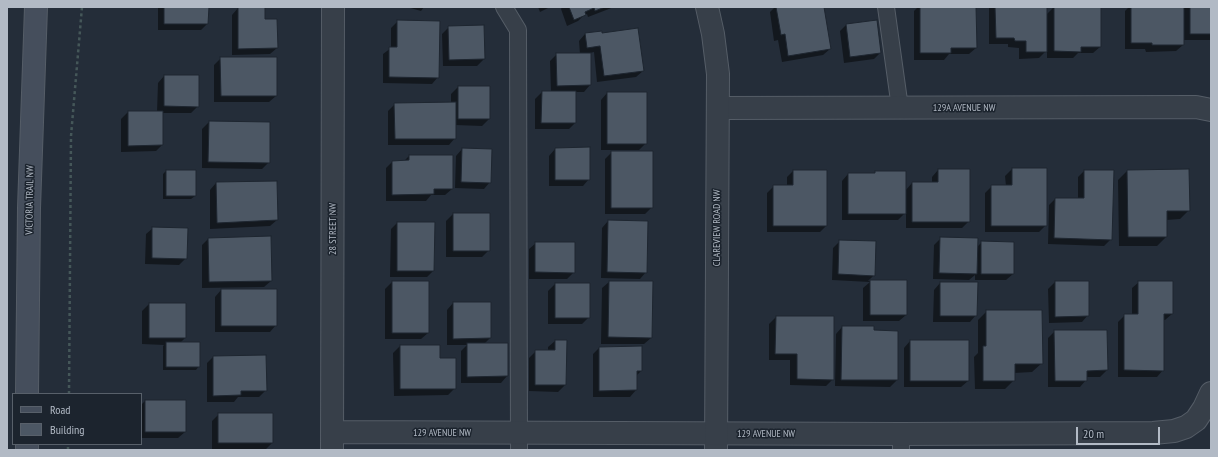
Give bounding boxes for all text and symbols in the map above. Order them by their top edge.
street label: 129A AVENUE NW [933,102,995,114]
street label: VICTORIA TRAIL NW [23,165,37,235]
street label: CLAREVIEW ROAD NW [711,190,723,266]
street label: 28 STREET NW [327,203,339,255]
legend [12,393,142,445]
text: Road [50,402,70,417]
scale bar [1078,419,1162,445]
text: Building [50,422,85,437]
text: 20 m [1083,426,1104,441]
street label: 129 AVENUE NW [413,427,471,439]
street label: 129 AVENUE NW [737,428,795,440]

